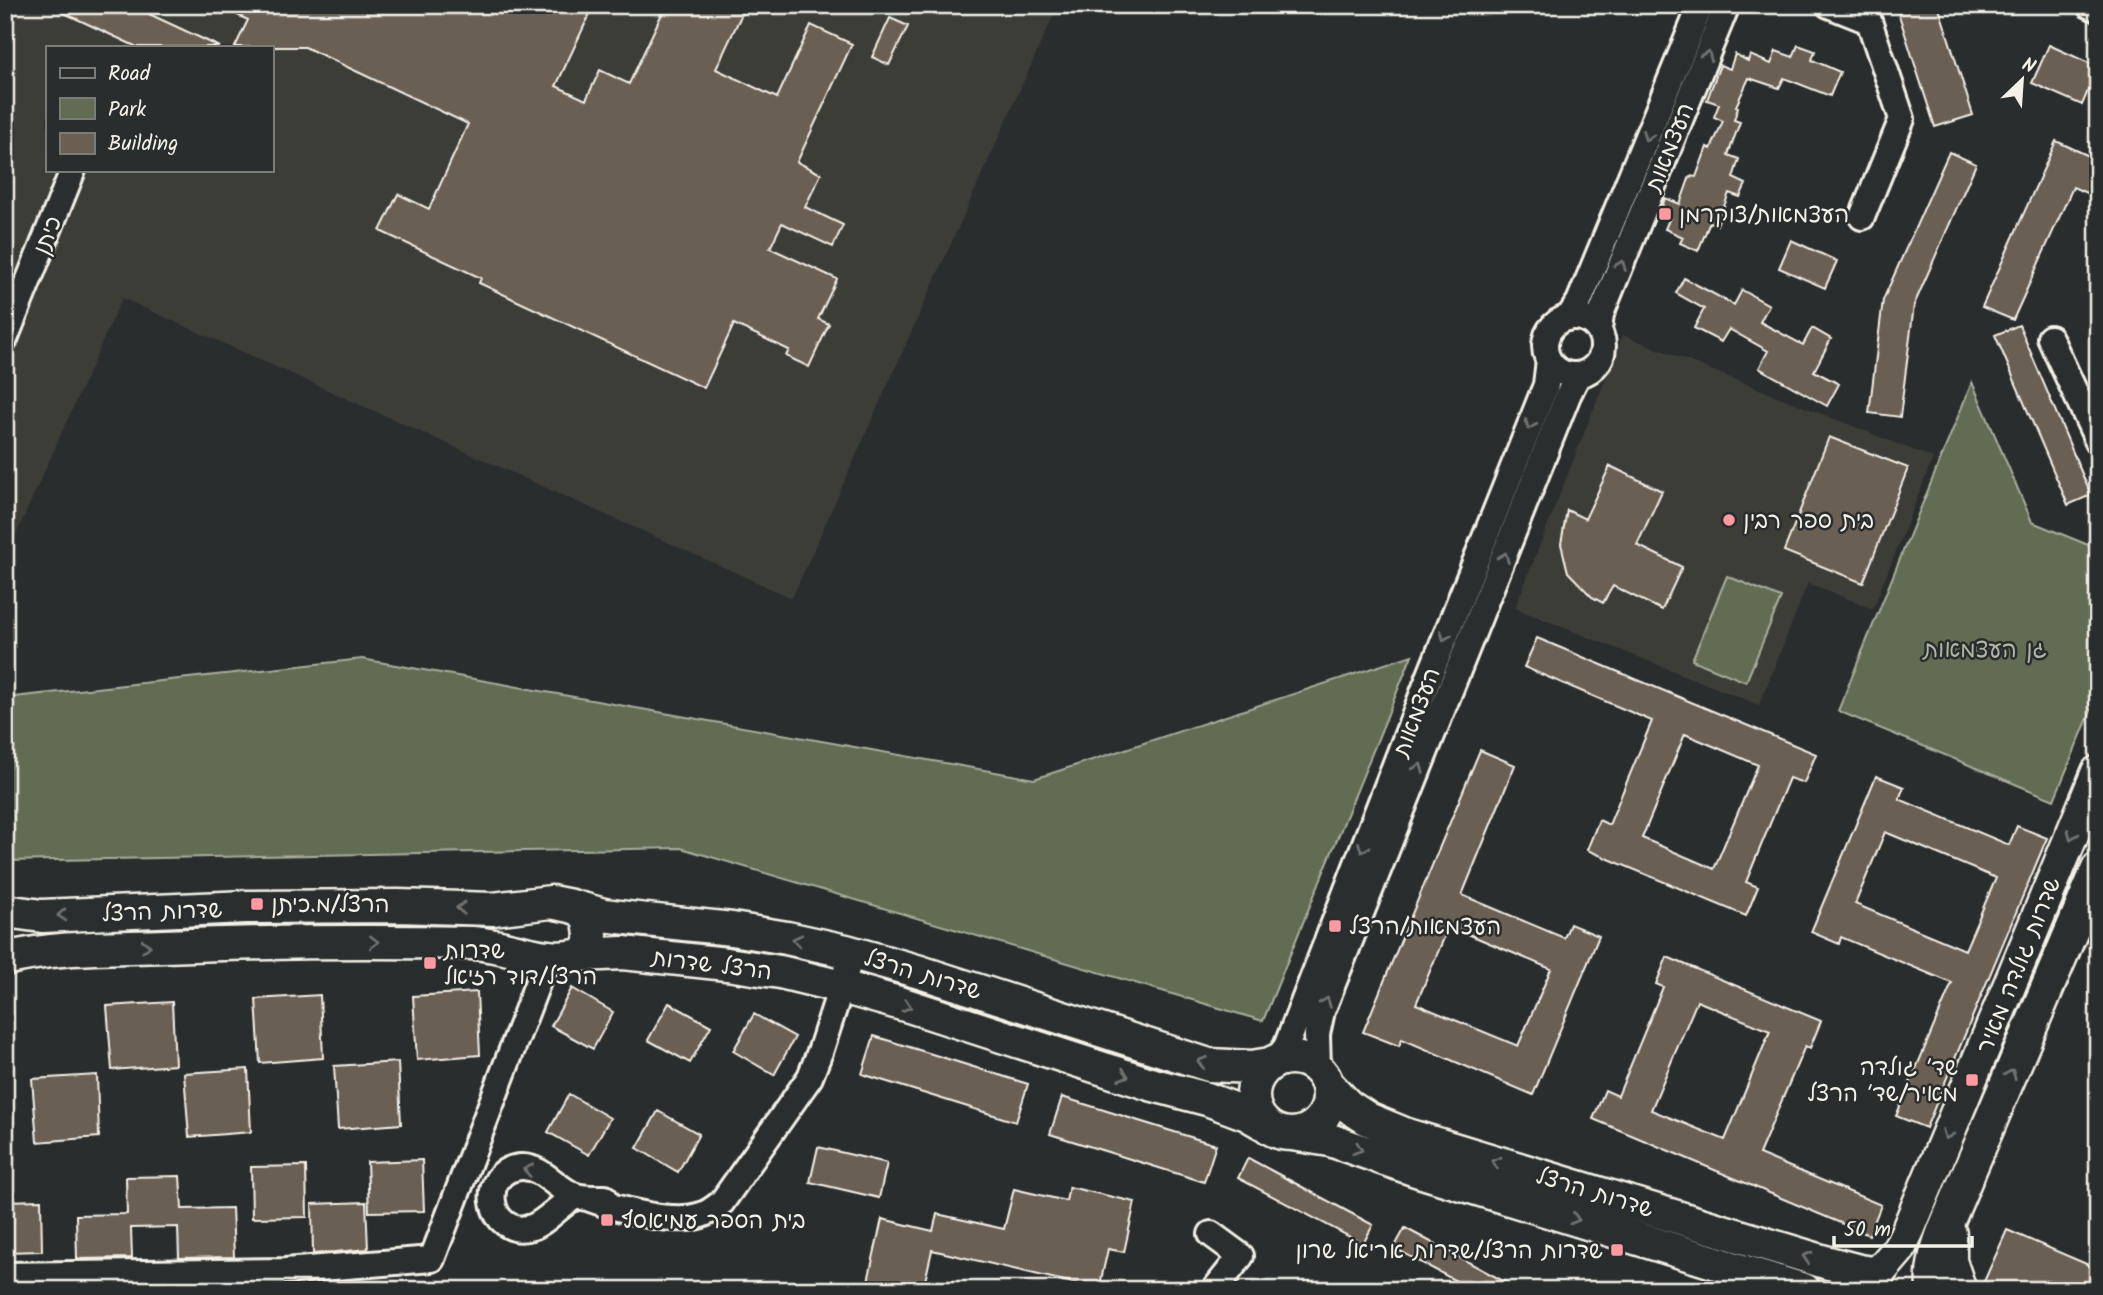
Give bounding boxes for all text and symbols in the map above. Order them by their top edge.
legend [46,46,273,172]
north arrow [1988,46,2058,116]
one-way arrow [1699,49,1713,62]
text: N [2017,50,2040,83]
text: Road [108,58,151,91]
text: Park [108,94,146,127]
street label: העצמאות [1636,98,1705,200]
text: Building [108,128,178,161]
one-way arrow [1641,129,1655,142]
place label: העצמאות/צוקרמן [1679,198,1849,234]
marker: העצמאות/צוקרמן [1657,206,1673,222]
street label: כיתן [25,211,73,261]
one-way arrow [1612,260,1626,272]
one-way arrow [1524,418,1538,430]
place label: בית ספר רבין [1743,504,1874,540]
marker: בית ספר רבין [1721,512,1737,528]
one-way arrow [1495,551,1509,563]
one-way arrow [1440,630,1454,642]
park label: גן העצמאות [1921,633,2047,669]
street label: העצמאות [1384,663,1451,765]
one-way arrow [1411,763,1425,775]
one-way arrow [2066,828,2080,840]
one-way arrow [1357,842,1371,854]
street label: שדרות גולדה מאיר [1968,872,2072,1059]
place label: הרצל/מ.כיתן [271,888,390,924]
street label: שדרות הרצל [101,893,223,933]
marker: הרצל/מ.כיתן [249,896,265,912]
one-way arrow [455,900,466,915]
one-way arrow [56,907,67,922]
place label: העצמאות/הרצל [1349,910,1501,946]
marker: העצמאות/הרצל [1327,918,1343,934]
one-way arrow [369,934,379,950]
place label: שדרות הרצל/דוד רזיאל [442,934,597,996]
one-way arrow [791,934,803,948]
one-way arrow [141,939,152,954]
street label: הרצל שדרות [648,941,774,991]
street label: שדרות הרצל [859,941,985,1011]
marker: שדרות הרצל/דוד רזיאל [422,955,438,971]
one-way arrow [901,997,913,1012]
one-way arrow [1317,997,1331,1009]
place label: שד׳ גולדה מאיר/שד׳ הרצל [1807,1051,1958,1113]
one-way arrow [1196,1056,1208,1070]
one-way arrow [1117,1067,1130,1081]
one-way arrow [2003,1068,2017,1081]
marker: שד׳ גולדה מאיר/שד׳ הרצל [1964,1072,1980,1088]
one-way arrow [1942,1129,1956,1141]
one-way arrow [1352,1141,1364,1155]
one-way arrow [1490,1156,1503,1170]
street label: שדרות הרצל [1531,1159,1657,1229]
one-way arrow [522,1164,534,1179]
place label: בית הספר עמיאסף [621,1204,805,1240]
scale bar [1834,1204,1972,1248]
one-way arrow [1568,1210,1580,1225]
marker: בית הספר עמיאסף [599,1212,615,1228]
text: 50 m [1844,1214,1891,1247]
place label: שדרות הרצל/שדרות אריאל שרון [1295,1234,1603,1270]
marker: שדרות הרצל/שדרות אריאל שרון [1609,1242,1625,1258]
one-way arrow [1802,1251,1814,1265]

